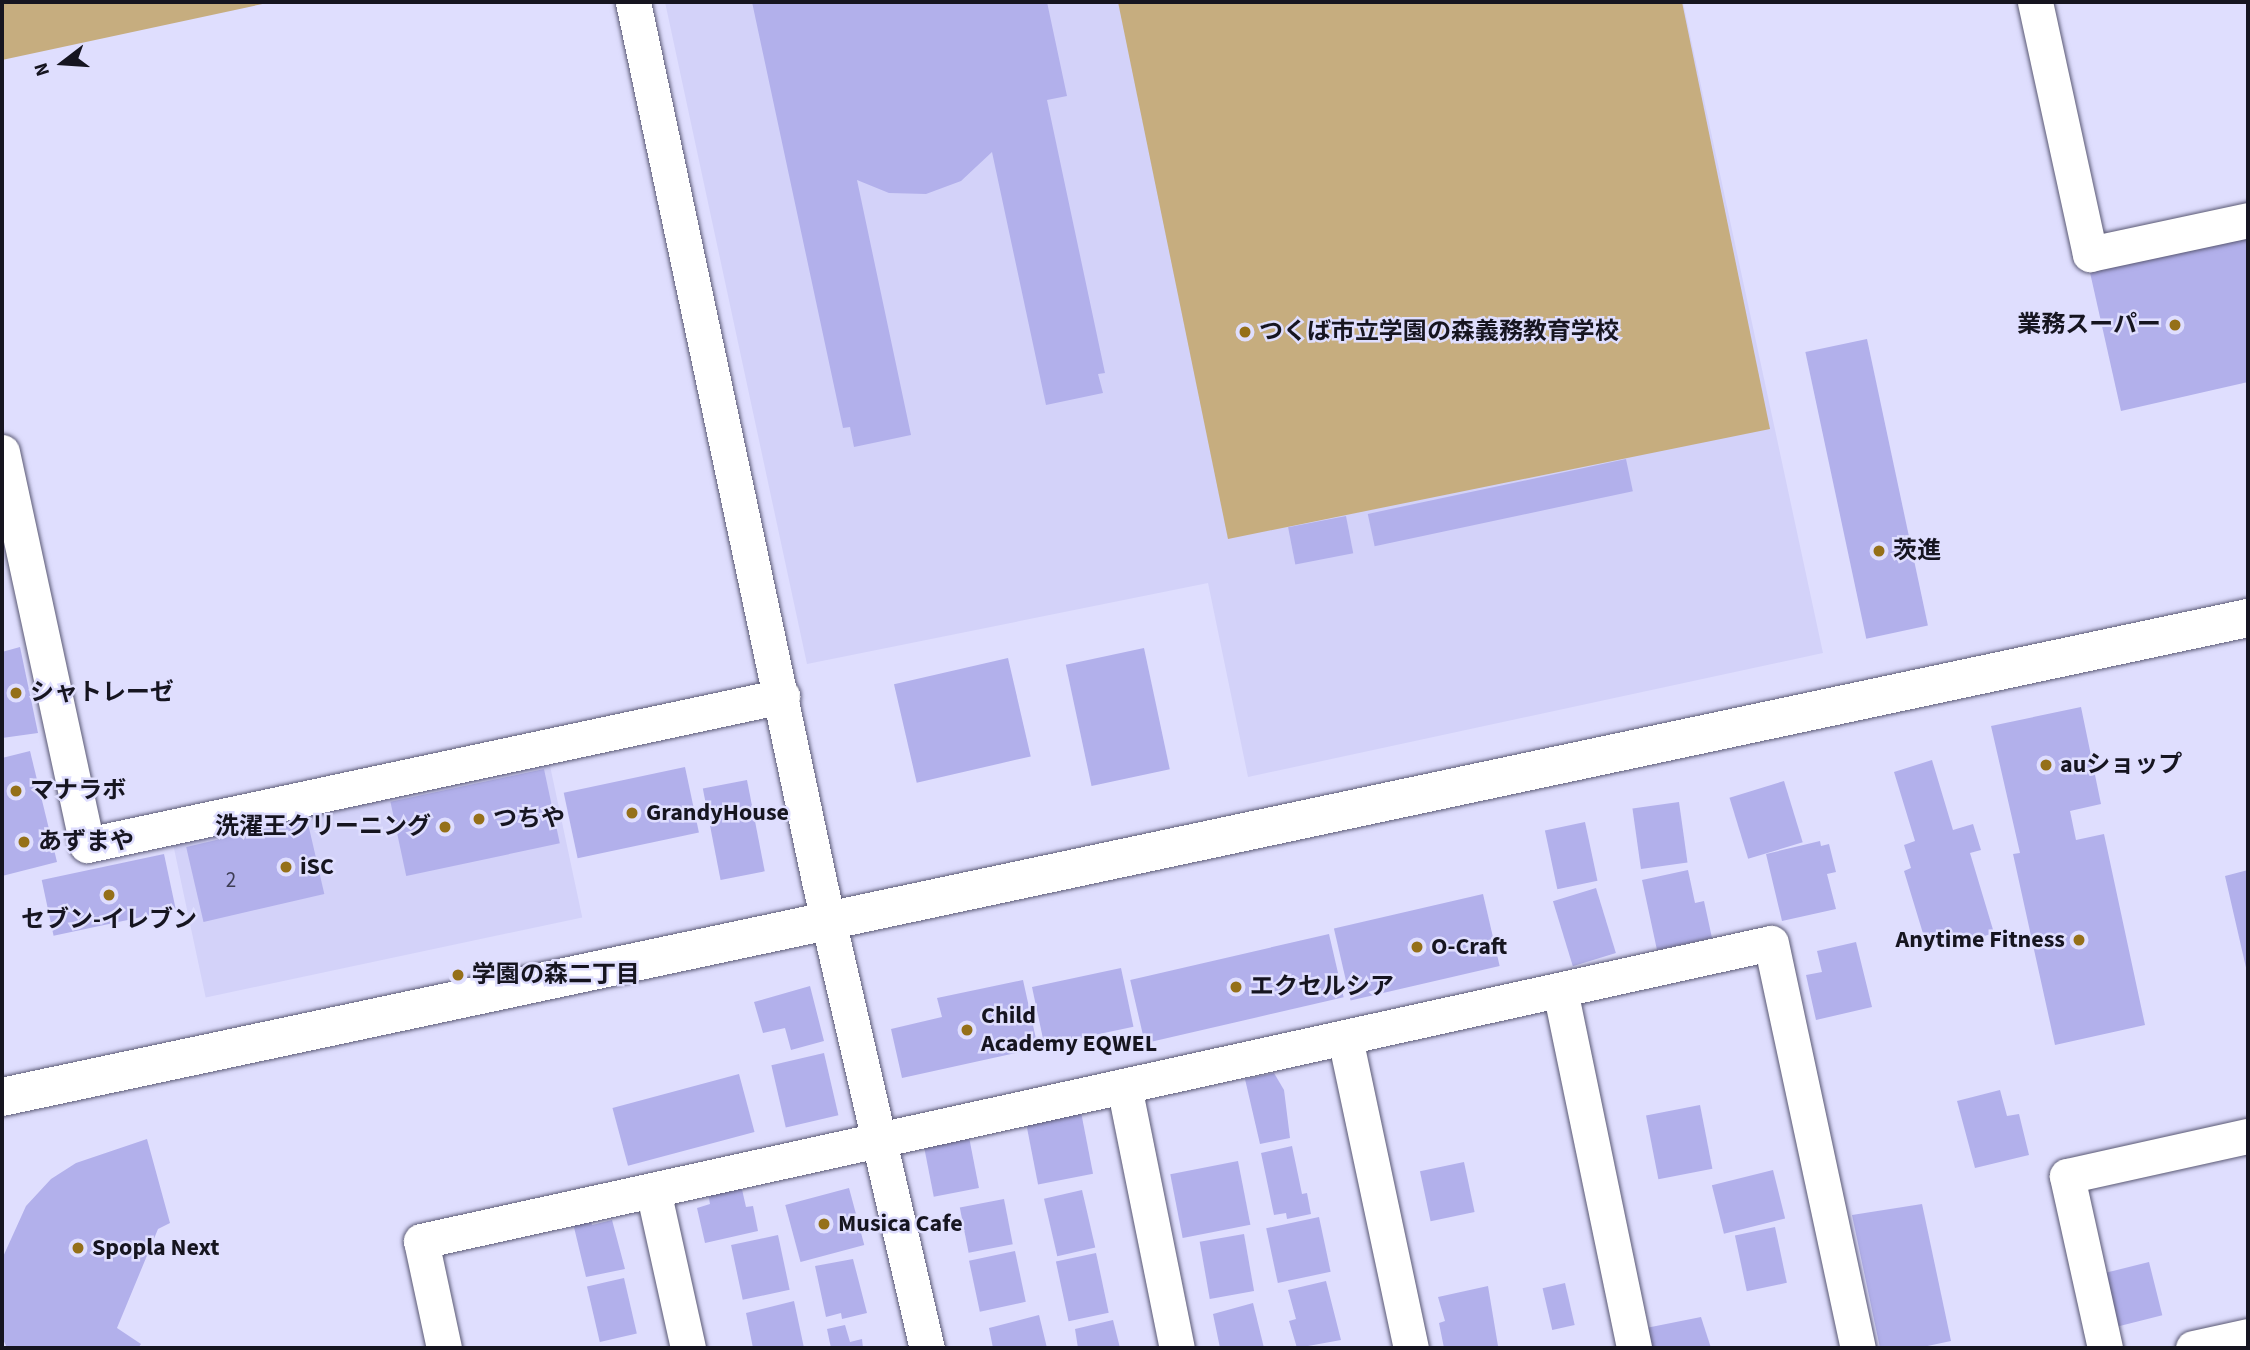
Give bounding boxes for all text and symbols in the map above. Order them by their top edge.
north arrow [28,28,98,98]
text: N [28,59,57,79]
place label: 業務スーパー [2017,311,2161,339]
marker: 業務スーパー [2167,317,2183,333]
place label: つくば市立学園の森義務教育学校 [1259,318,1619,346]
marker: つくば市立学園の森義務教育学校 [1237,324,1253,340]
place label: 茨進 [1893,537,1941,565]
marker: 茨進 [1871,543,1887,559]
place label: シャトレーゼ [30,679,174,707]
marker: シャトレーゼ [8,685,24,701]
place label: auショップ [2060,751,2182,779]
marker: auショップ [2038,757,2054,773]
place label: マナラボ [30,777,126,805]
marker: マナラボ [8,783,24,799]
place label: GrandyHouse [646,799,789,827]
place label: つちや [493,805,565,833]
marker: GrandyHouse [624,805,640,821]
marker: つちや [471,811,487,827]
place label: 洗濯王クリーニング [215,813,431,841]
marker: 洗濯王クリーニング [437,819,453,835]
place label: あずまや [38,828,134,856]
marker: あずまや [16,834,32,850]
place label: iSC [300,853,334,881]
marker: iSC [278,859,294,875]
house number: 2 [226,867,236,893]
marker: セブン-イレブン [101,887,117,903]
place label: セブン-イレブン [21,906,197,934]
place label: Anytime Fitness [1896,926,2065,954]
marker: Anytime Fitness [2071,932,2087,948]
place label: O-Craft [1431,933,1507,961]
marker: O-Craft [1409,939,1425,955]
place label: 学園の森二丁目 [472,961,640,989]
marker: 学園の森二丁目 [450,967,466,983]
place label: エクセルシア [1250,973,1394,1001]
marker: エクセルシア [1228,979,1244,995]
place label: Child Academy EQWEL [981,1002,1157,1058]
marker: Child Academy EQWEL [959,1022,975,1038]
place label: Musica Cafe [838,1210,963,1238]
marker: Musica Cafe [816,1216,832,1232]
place label: Spopla Next [92,1234,219,1262]
marker: Spopla Next [70,1240,86,1256]

